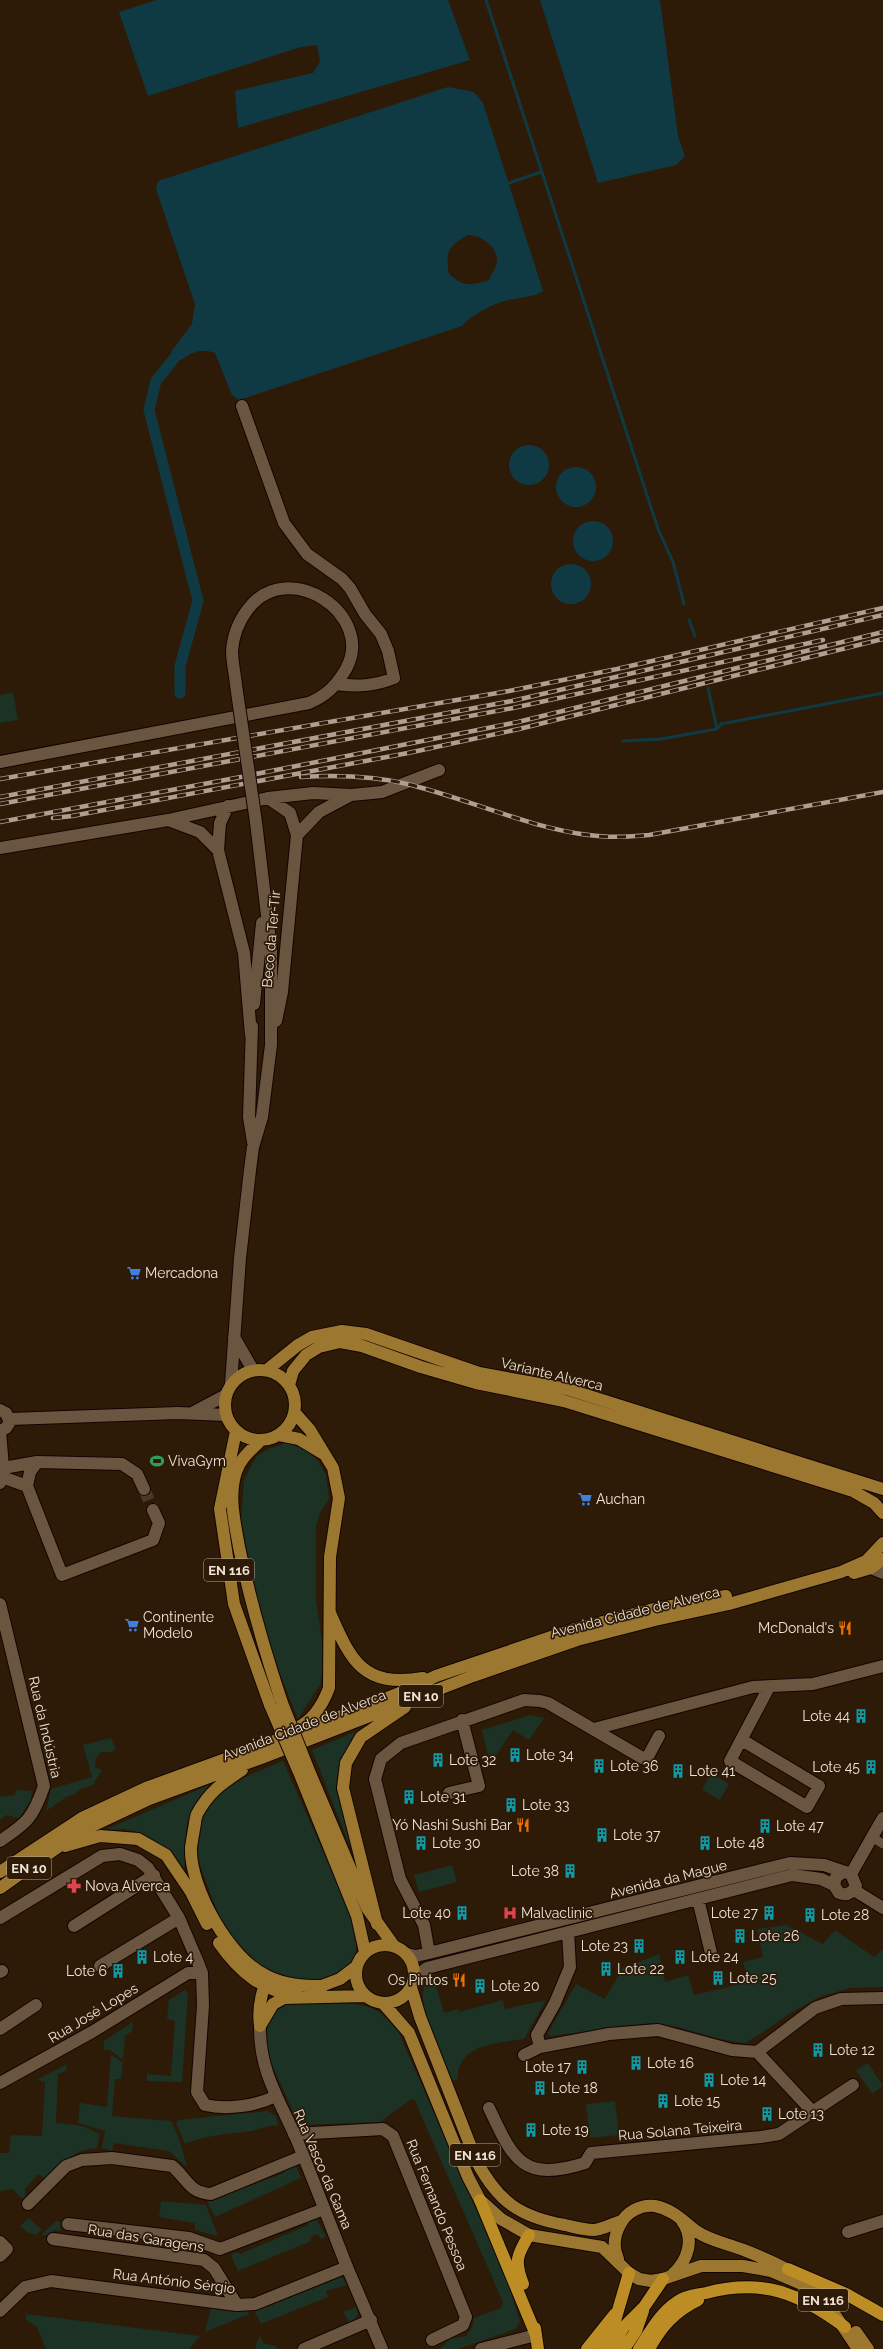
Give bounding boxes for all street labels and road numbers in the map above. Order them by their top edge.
street label: Beco da Ter-Tir [259,890,283,988]
street label: Variante Alverca [499,1354,605,1394]
road number: EN 116 [204,1559,254,1581]
street label: Avenida Cidade de Alverca [549,1583,721,1641]
street label: Rua da Indústria [25,1674,65,1780]
road number: EN 10 [399,1685,443,1707]
street label: Avenida Cidade de Alverca [220,1686,388,1764]
road number: EN 10 [7,1857,51,1879]
street label: Avenida da Mague [608,1857,728,1901]
street label: Rua José Lopes [45,1980,141,2046]
street label: Rua Vasco da Gama [290,2107,356,2231]
street label: Rua Solana Teixeira [617,2117,743,2143]
street label: Rua Fernando Pessoa [403,2137,471,2273]
road number: EN 116 [450,2144,500,2166]
street label: Rua das Garagens [87,2221,205,2255]
street label: Rua António Sérgio [112,2266,236,2296]
road number: EN 116 [798,2289,848,2311]

